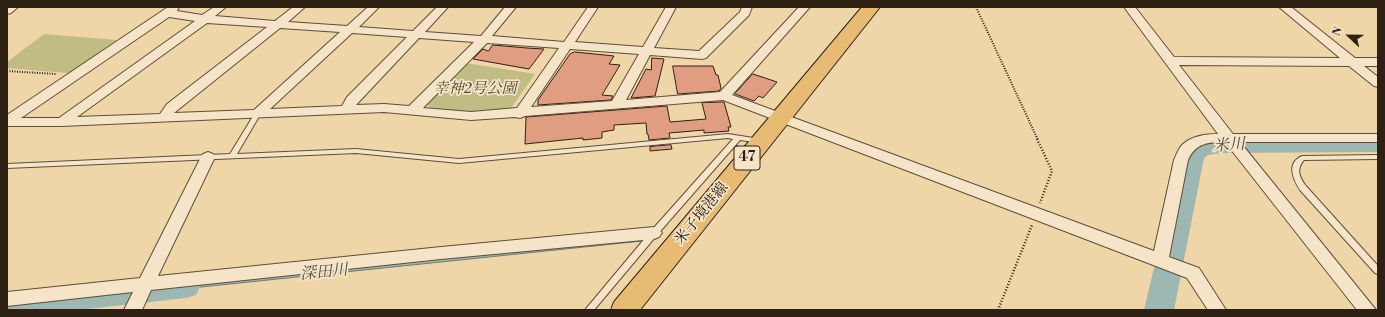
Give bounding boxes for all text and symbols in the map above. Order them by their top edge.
north arrow [1329,16,1369,56]
text: N [1330,25,1346,38]
park label: 幸神2号公園 [433,80,517,98]
water label: 米川 [1212,135,1246,157]
road number: 47 [734,146,760,170]
street label: 米子境港線 [671,179,733,249]
water label: 深田川 [299,261,349,285]

